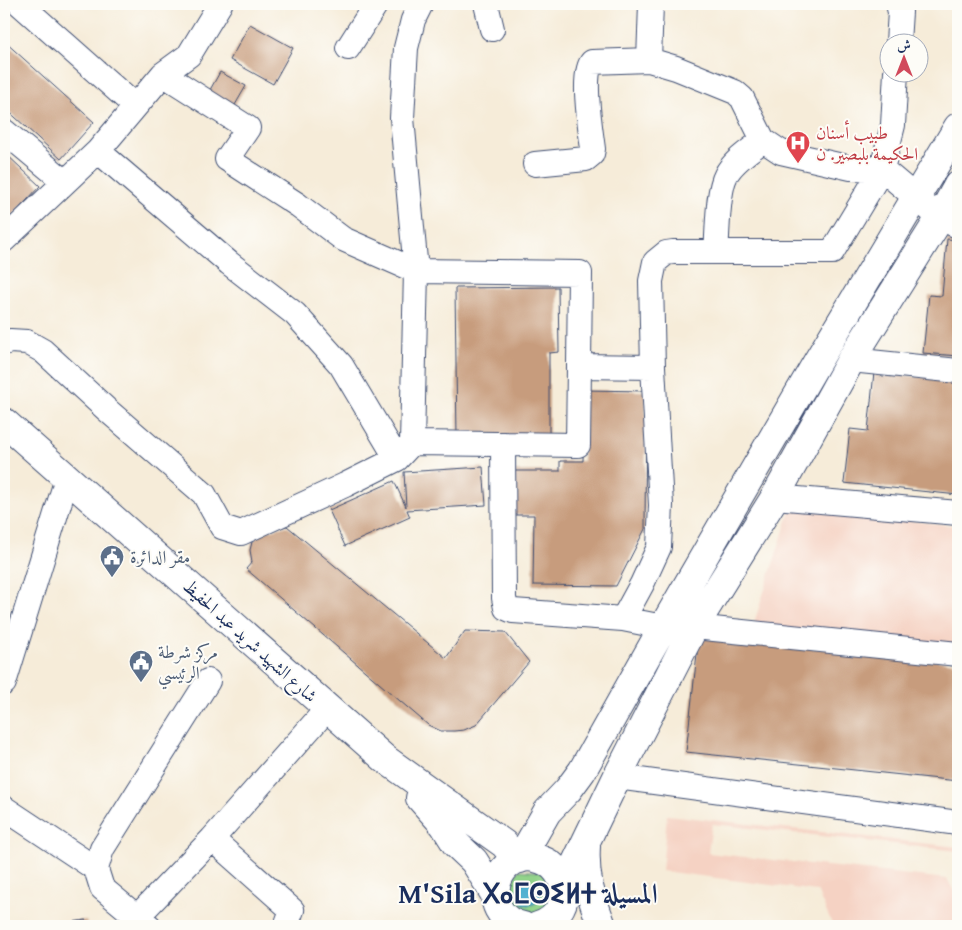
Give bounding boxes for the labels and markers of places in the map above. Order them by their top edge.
place label: طبيب أسنان الحكيمة بلبصير. ن [816,119,918,167]
hospital icon: طبيب أسنان الحكيمة بلبصير. ن [785,130,811,164]
place label: مقر الدائرة [130,543,190,570]
public building icon: مقر الدائرة [99,544,125,578]
place label: مركز شرطة الرئيسي [158,638,218,690]
public building icon: مركز شرطة الرئيسي [128,649,154,683]

